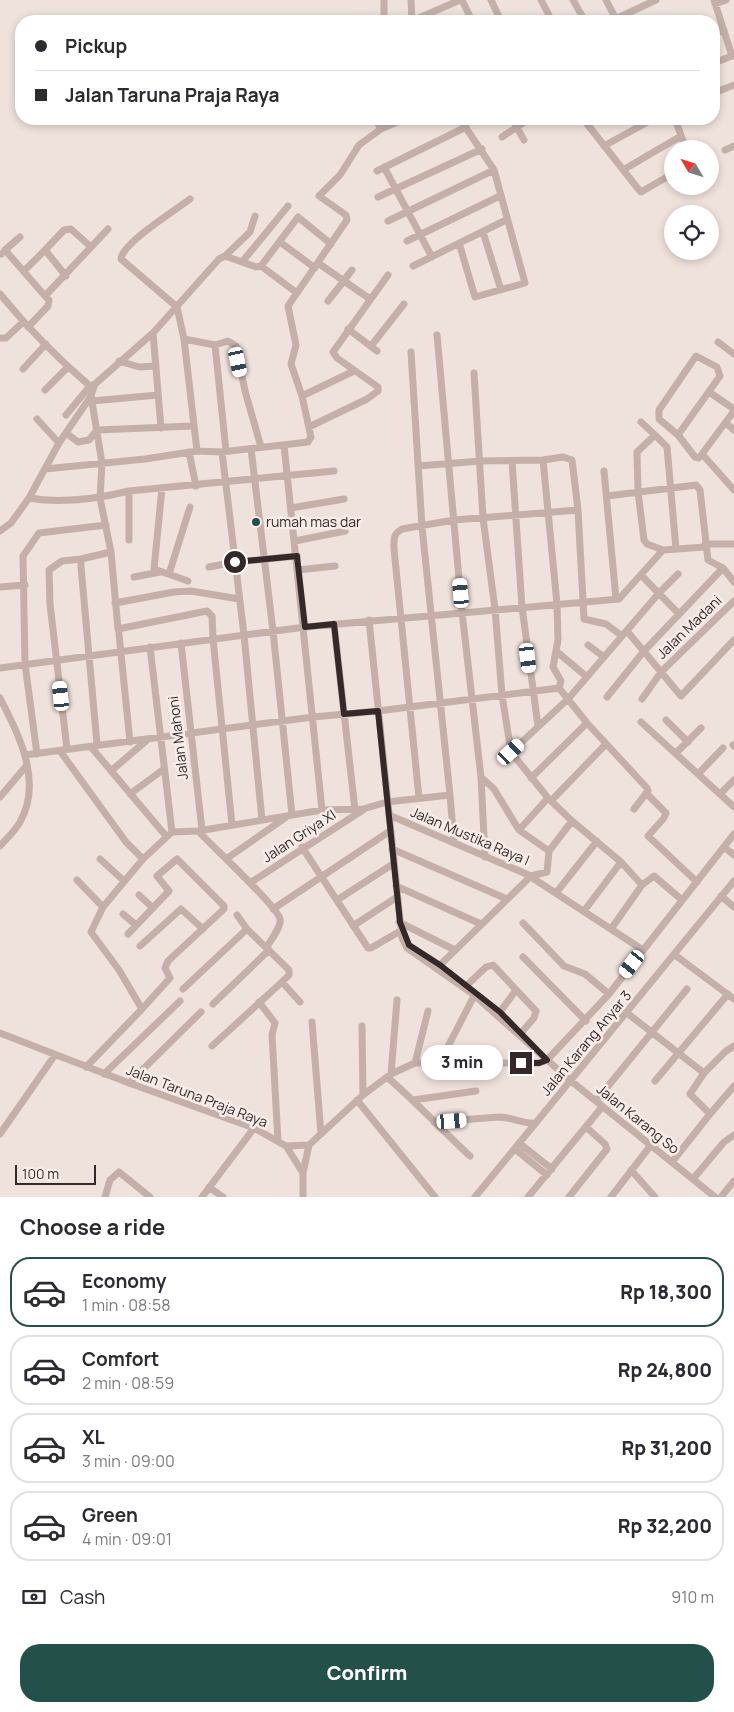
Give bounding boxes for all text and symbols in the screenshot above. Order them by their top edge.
text: Pickup [65,33,127,59]
text: Jalan Taruna Praja Raya [65,82,279,108]
north arrow [664,140,719,195]
map controls [664,140,719,260]
button: locate [664,205,719,260]
car [227,346,248,378]
place label: rumah mas dar [266,512,361,531]
marker: rumah mas dar [250,516,262,528]
route start [224,551,246,573]
car [452,577,469,609]
street label: Jalan Madani [652,591,725,663]
car [518,642,537,674]
car [51,680,70,712]
street label: Jalan Mahoni [163,695,192,781]
car [494,736,527,768]
street label: Jalan Mustika Raya I [408,802,533,869]
street label: Jalan Griya XI [258,805,339,866]
car [616,948,647,980]
street label: Jalan Karang Anyar 3 [536,986,635,1099]
callout: 3 min [421,1046,504,1080]
text: 3 min [441,1051,483,1073]
route end [510,1052,532,1074]
street label: Jalan Taruna Praja Raya [124,1060,271,1131]
street label: Jalan Karang So [593,1079,684,1158]
car [436,1112,467,1130]
scale bar [15,1162,96,1185]
text: 100 m [22,1164,59,1183]
text: Choose a ride [20,1212,165,1242]
text: Economy [82,1268,166,1294]
icon: car [22,1270,67,1315]
text: Rp 18,300 [620,1279,712,1305]
text: 1 min · 08:58 [82,1294,171,1316]
text: Comfort [82,1346,159,1372]
icon: car [22,1348,67,1393]
text: Rp 24,800 [618,1357,712,1383]
text: 2 min · 08:59 [82,1372,174,1394]
text: XL [82,1424,105,1450]
icon: car [22,1426,67,1471]
text: Rp 31,200 [621,1435,712,1461]
text: 3 min · 09:00 [82,1450,175,1472]
text: Green [82,1502,138,1528]
icon: car [22,1504,67,1549]
text: Rp 32,200 [618,1513,712,1539]
text: 4 min · 09:01 [82,1528,172,1550]
icon: cash [20,1583,48,1611]
text: Cash [60,1584,105,1610]
text: 910 m [671,1586,714,1608]
button: Confirm [20,1644,714,1702]

